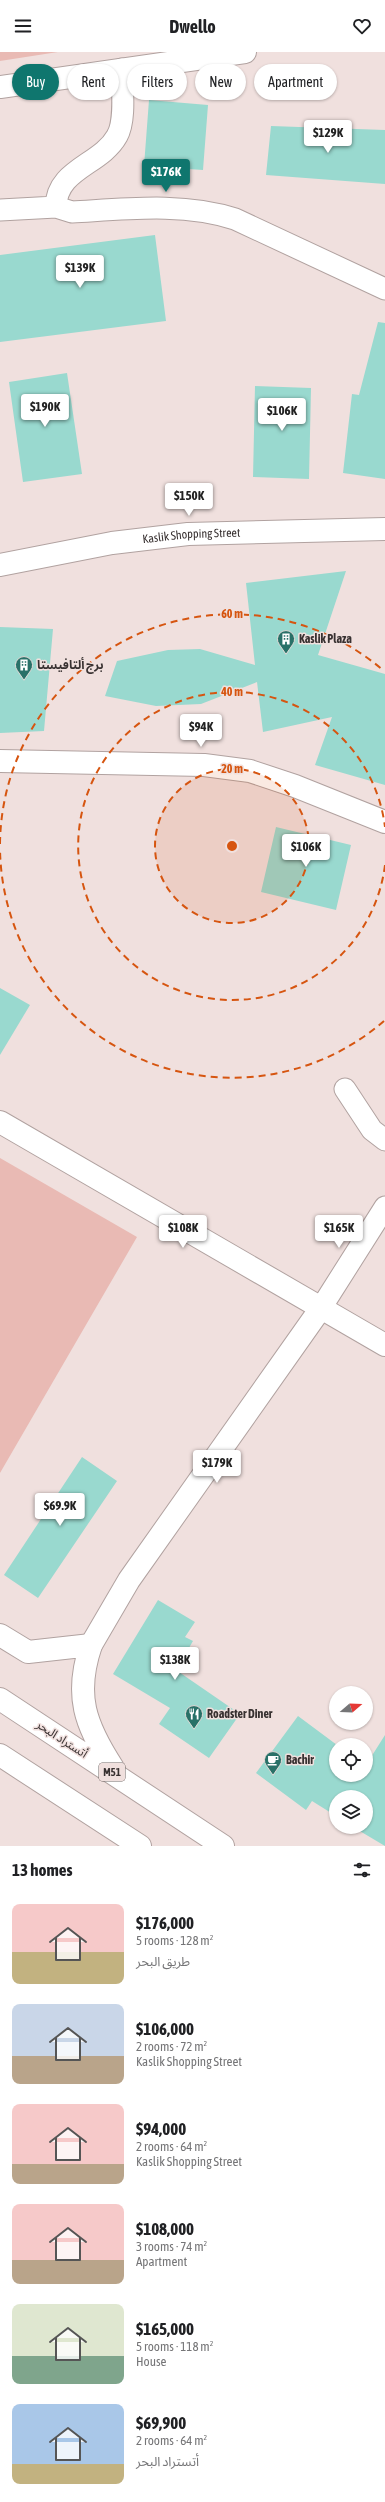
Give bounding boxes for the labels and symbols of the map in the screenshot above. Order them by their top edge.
pin: $129K [300,120,356,154]
pin: $176K [138,159,194,193]
pin: $139K [52,255,108,289]
pin: $190K [17,394,73,428]
pin: $106K [254,398,310,432]
pin: $150K [161,483,217,517]
street label: Kaslik Shopping Street [142,526,241,546]
text: 60 m [221,607,243,621]
building icon: Kaslik Plaza [276,629,296,654]
place label: Kaslik Plaza [299,632,352,646]
building icon: برج ألتافيستا [14,655,34,680]
place label: برج ألتافيستا [37,657,104,674]
text: 40 m [220,685,243,699]
pin: $94K [177,714,225,748]
text: 20 m [221,762,243,776]
pin: $106K [278,834,334,868]
centre of rings [225,839,239,853]
pin: $108K [155,1215,211,1249]
pin: $165K [311,1215,367,1249]
pin: $179K [189,1450,245,1484]
pin: $69.9K [27,1493,93,1527]
pin: $138K [147,1647,203,1681]
north arrow [329,1686,373,1730]
restaurant icon: Roadster Diner [184,1704,204,1729]
place label: Roadster Diner [207,1707,273,1721]
street label: أتستراد البحر [33,1716,91,1761]
cafe icon: Bachir [263,1750,283,1775]
place label: Bachir [286,1753,314,1767]
road number: M51 [99,1763,125,1781]

